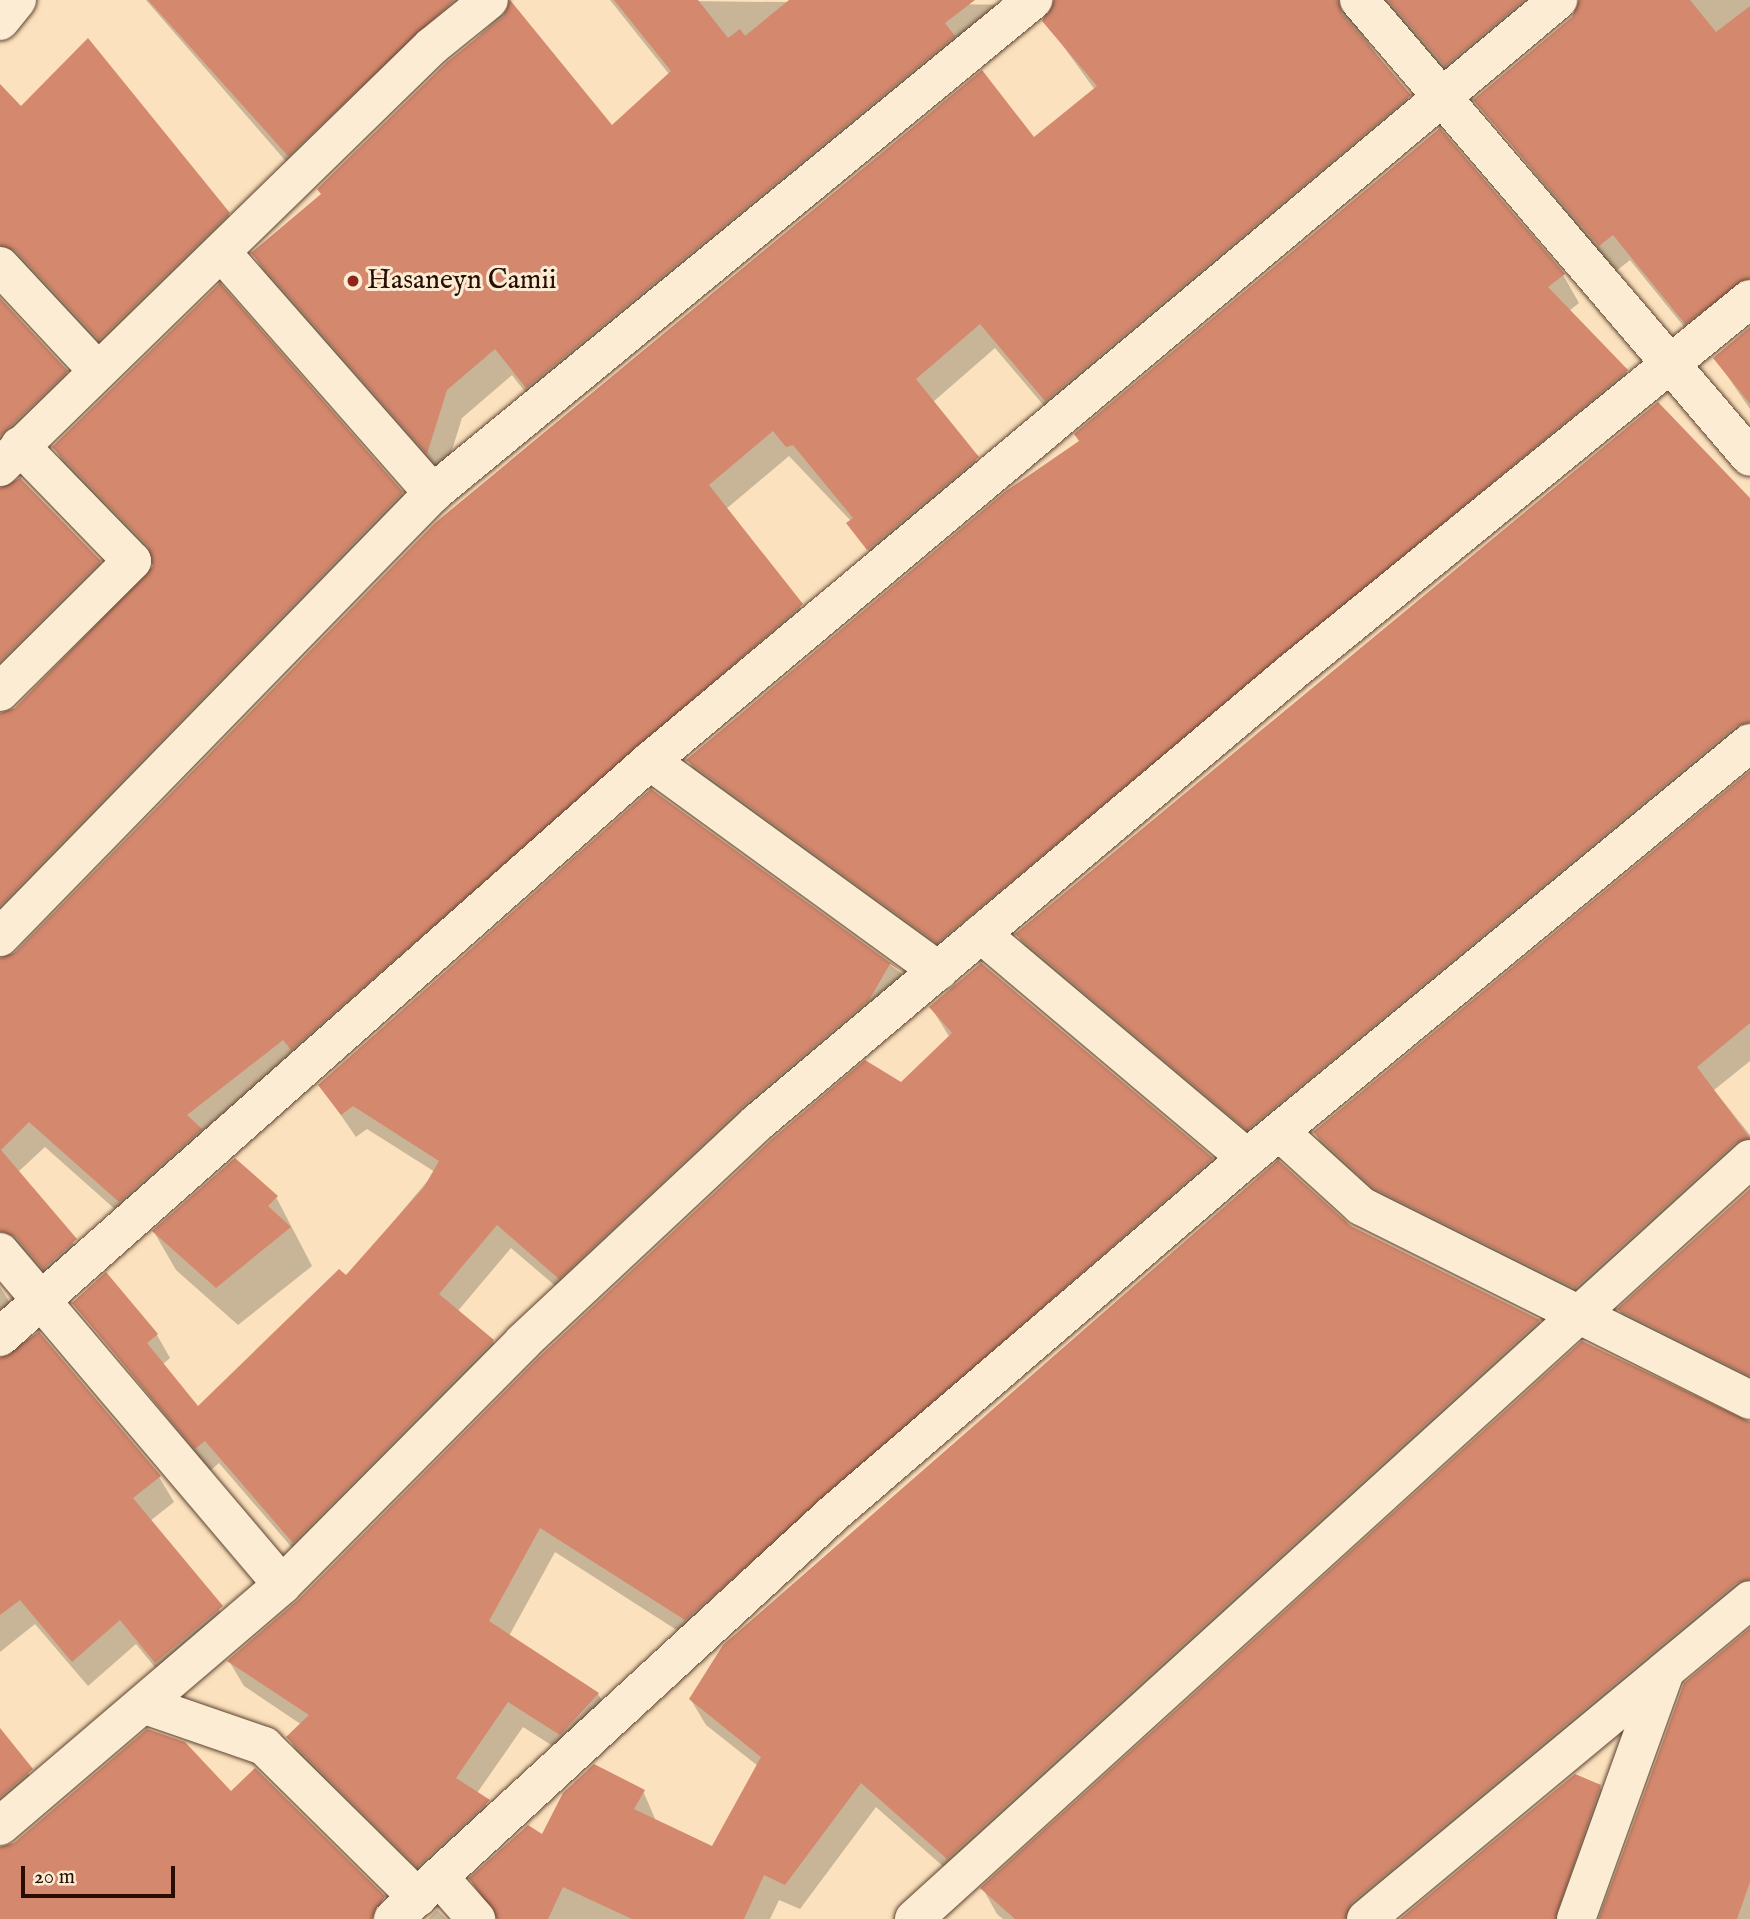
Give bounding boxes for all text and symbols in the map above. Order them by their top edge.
place label: Hasaneyn Camii [367,264,556,298]
marker: Hasaneyn Camii [345,273,361,289]
scale bar [24,1853,178,1897]
text: 20 m [34,1864,75,1891]

